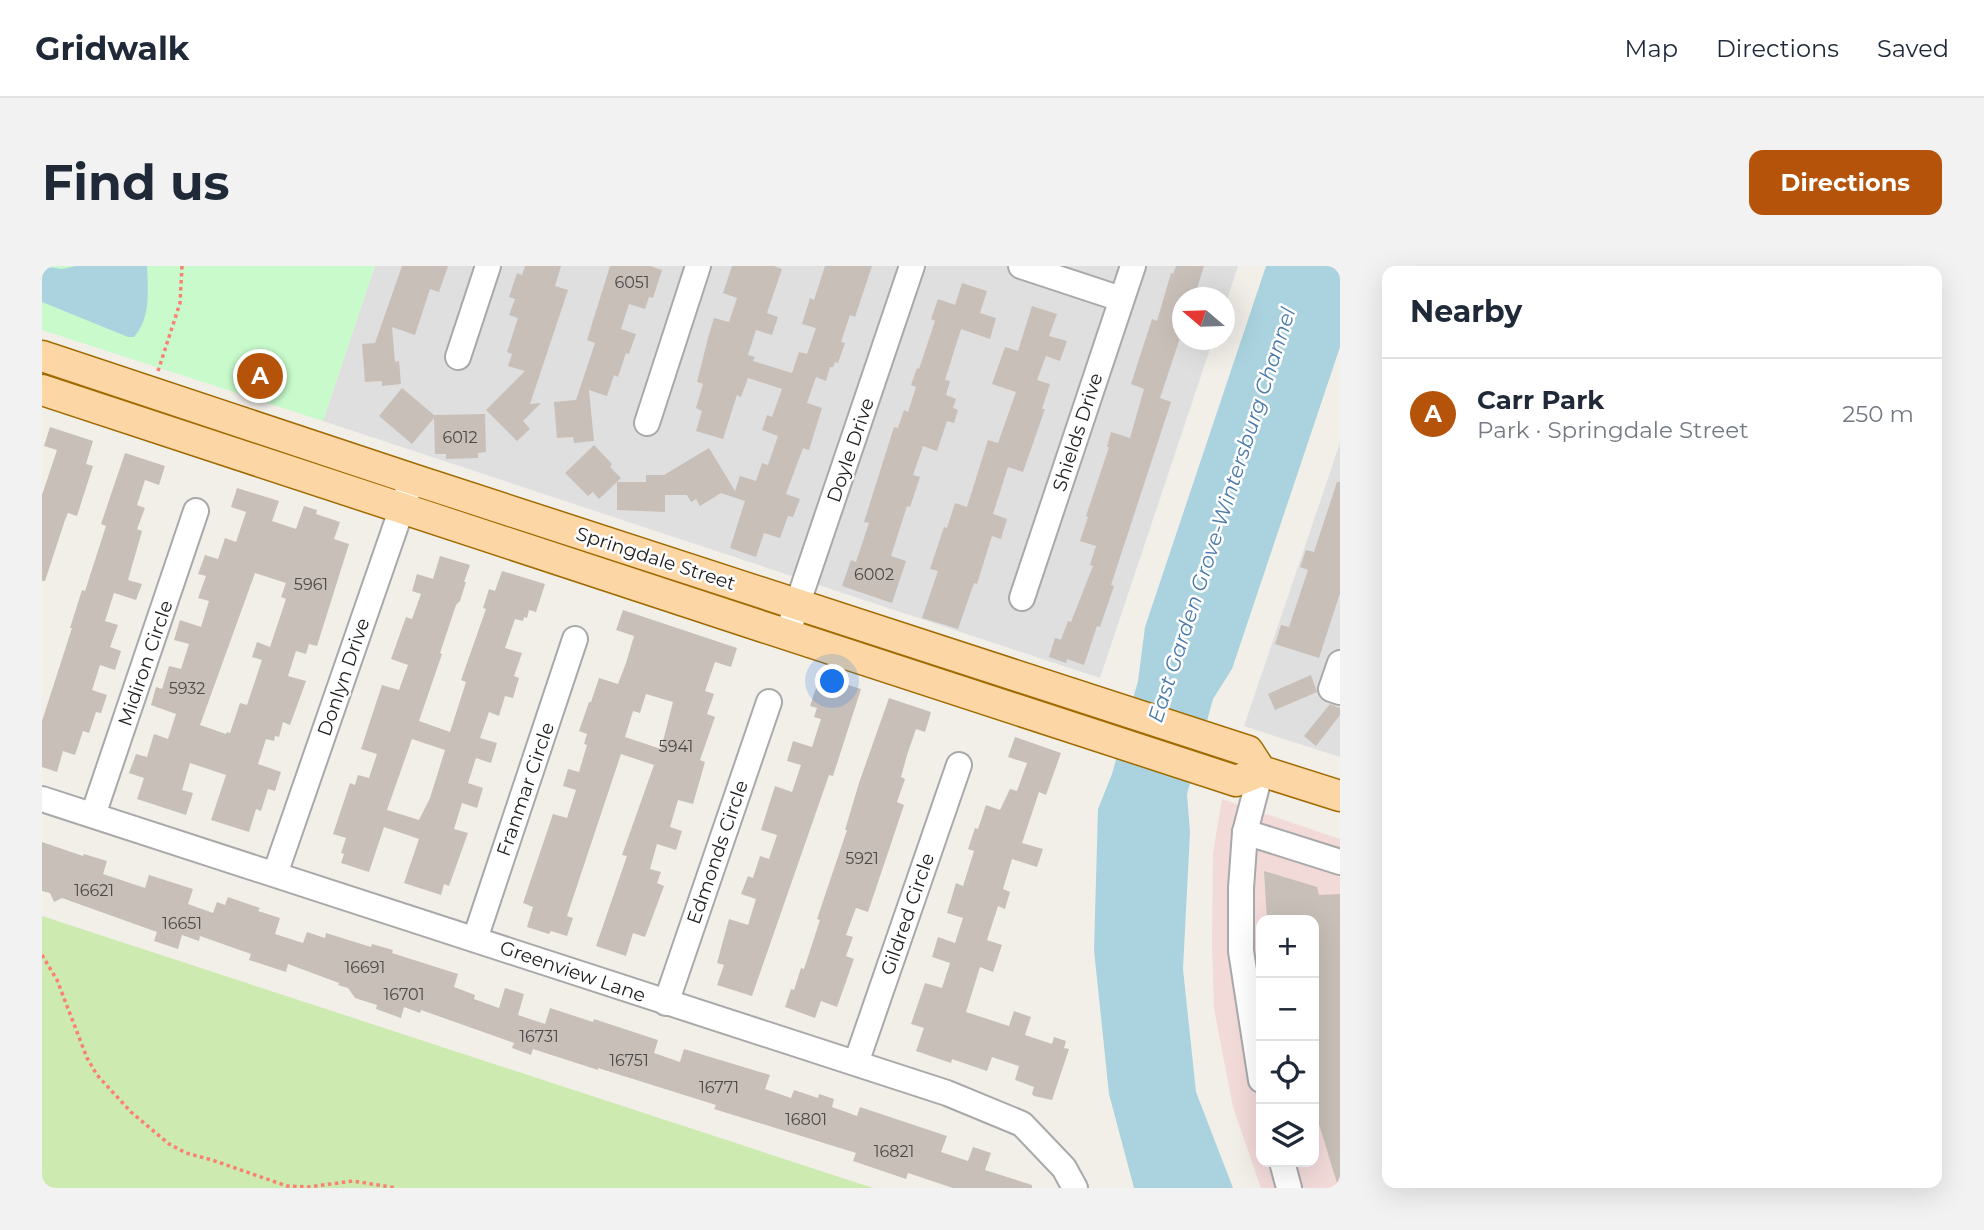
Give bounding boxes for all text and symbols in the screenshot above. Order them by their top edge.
text: Gridwalk [35,28,189,68]
text: Map [1625,34,1678,63]
text: Directions [1716,34,1839,63]
text: Saved [1877,34,1949,63]
button: Directions [1749,150,1942,215]
text: Find us [42,153,230,212]
house number: 6051 [614,273,650,292]
north arrow [1172,287,1235,350]
text: Nearby [1410,293,1522,330]
water label: East Garden Grove-Wintersburg Channel [1142,304,1301,726]
pin: A [237,350,283,402]
street label: Shields Drive [1048,370,1107,494]
text: Carr Park [1477,384,1604,416]
street label: Doyle Drive [822,395,879,505]
text: A [1424,400,1442,428]
text: 250 m [1842,400,1914,428]
text: Park · Springdale Street [1477,416,1748,444]
house number: 6012 [442,428,478,447]
street label: Springdale Street [573,522,739,595]
house number: 6002 [854,565,894,584]
house number: 5961 [294,575,328,594]
street label: Midiron Circle [113,597,178,729]
street label: Donlyn Drive [313,615,374,739]
your location [815,664,849,698]
house number: 5932 [169,679,205,698]
street label: Franmar Circle [492,719,559,859]
house number: 5941 [659,737,693,756]
street label: Edmonds Circle [682,777,753,927]
house number: 5921 [845,849,879,868]
street label: Gildred Circle [876,850,939,978]
house number: 16621 [74,881,114,900]
house number: 16651 [162,914,202,933]
map controls [1256,915,1319,1167]
button: + [1256,915,1319,978]
street label: Greenview Lane [497,936,649,1007]
house number: 16691 [345,958,385,977]
button: − [1256,978,1319,1041]
house number: 16701 [384,985,424,1004]
house number: 16731 [519,1027,559,1046]
button: locate [1256,1041,1319,1104]
house number: 16751 [609,1051,649,1070]
house number: 16771 [699,1078,739,1097]
button: layers [1256,1104,1319,1167]
house number: 16801 [785,1110,827,1129]
house number: 16821 [874,1142,914,1161]

